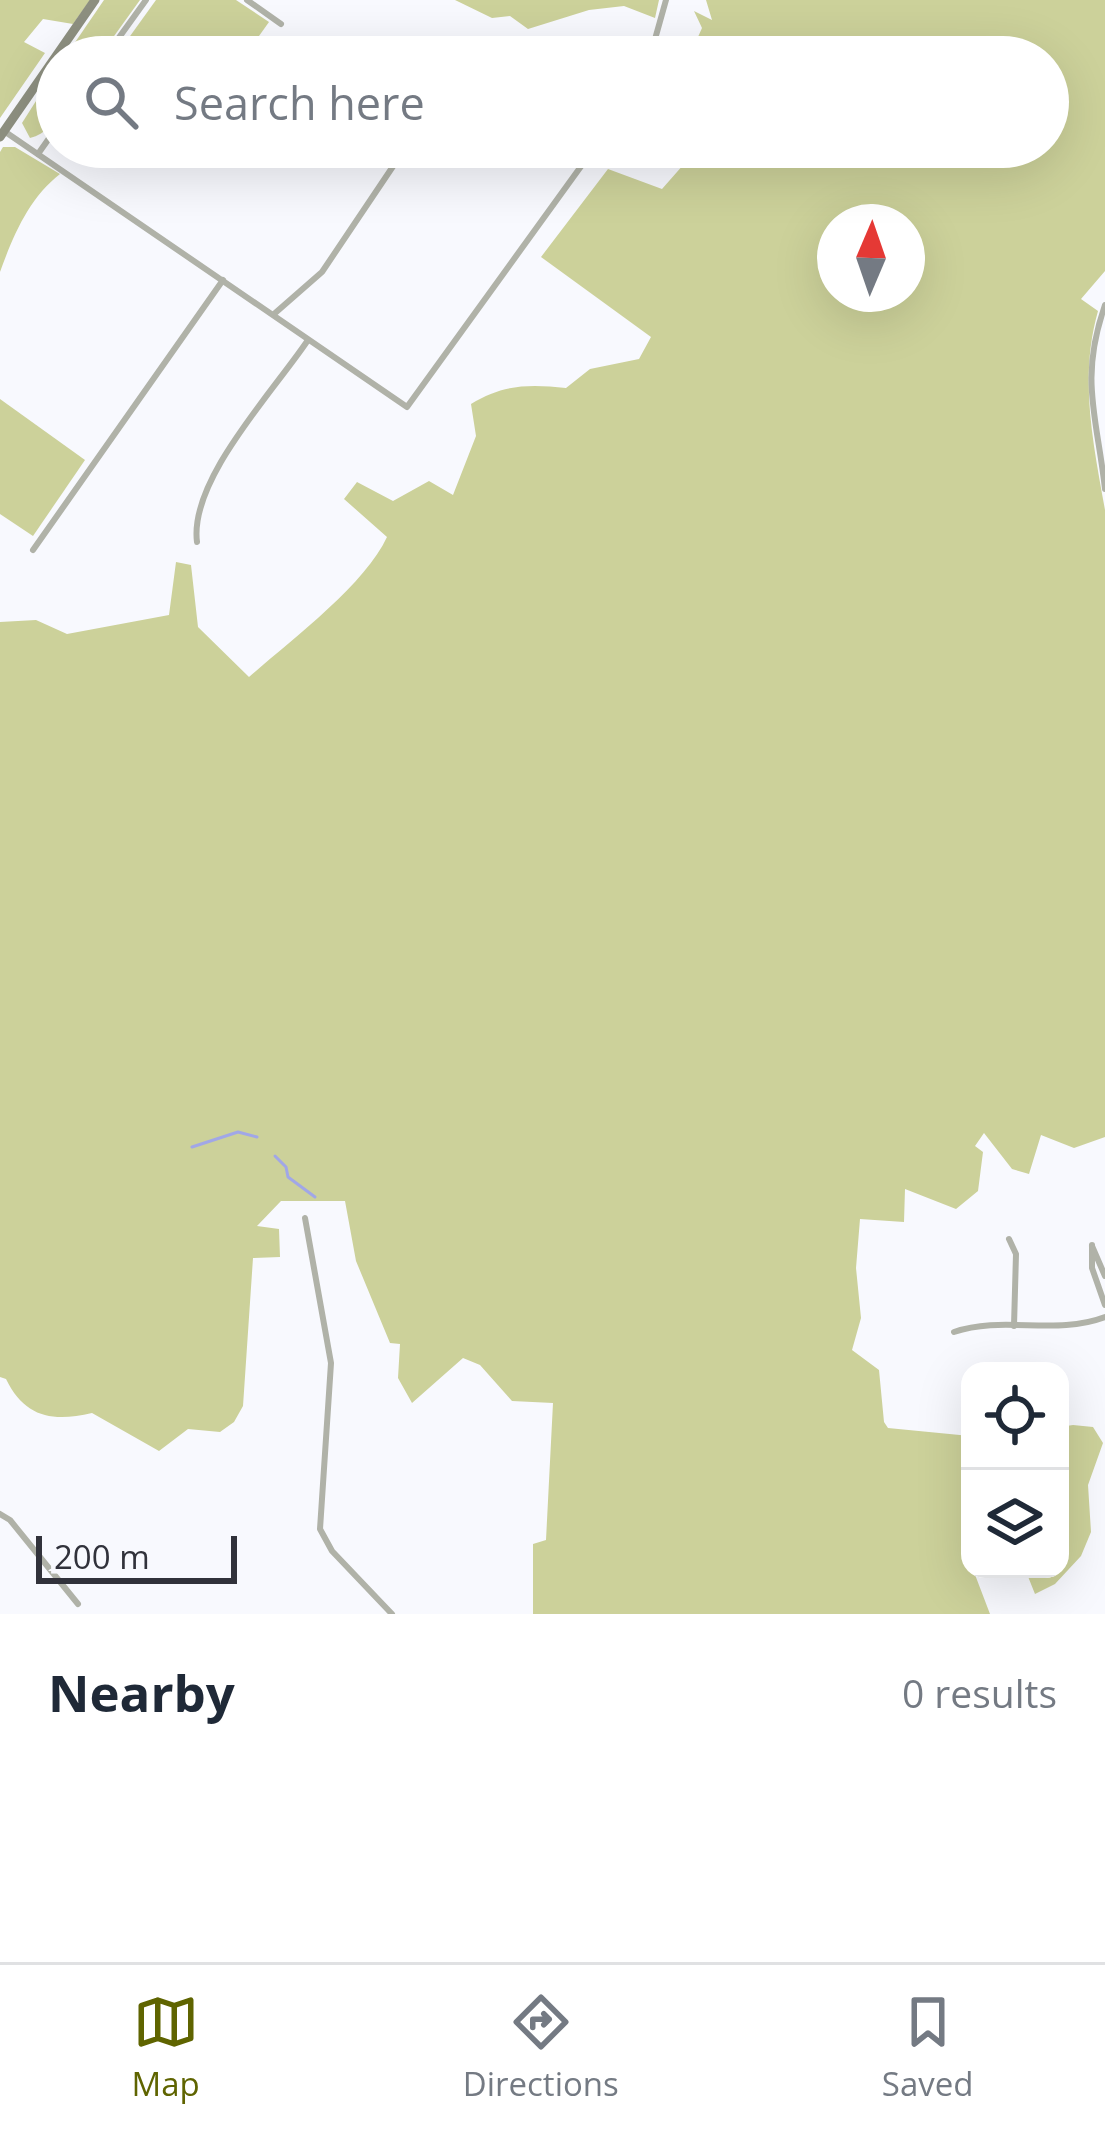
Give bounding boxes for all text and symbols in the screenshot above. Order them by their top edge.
search box [36,36,1069,168]
icon: search [78,69,144,135]
text: Search here [174,72,425,133]
north arrow [817,204,925,312]
map controls [961,1362,1069,1578]
button: locate [961,1362,1069,1470]
button: layers [961,1470,1069,1578]
scale bar [36,1530,237,1583]
text: 200 m [54,1534,150,1579]
text: Nearby [48,1657,235,1727]
text: 0 results [902,1666,1057,1719]
tab: Map [132,1989,200,2106]
tab: Directions [463,1989,619,2106]
tab: Saved [882,1989,973,2106]

